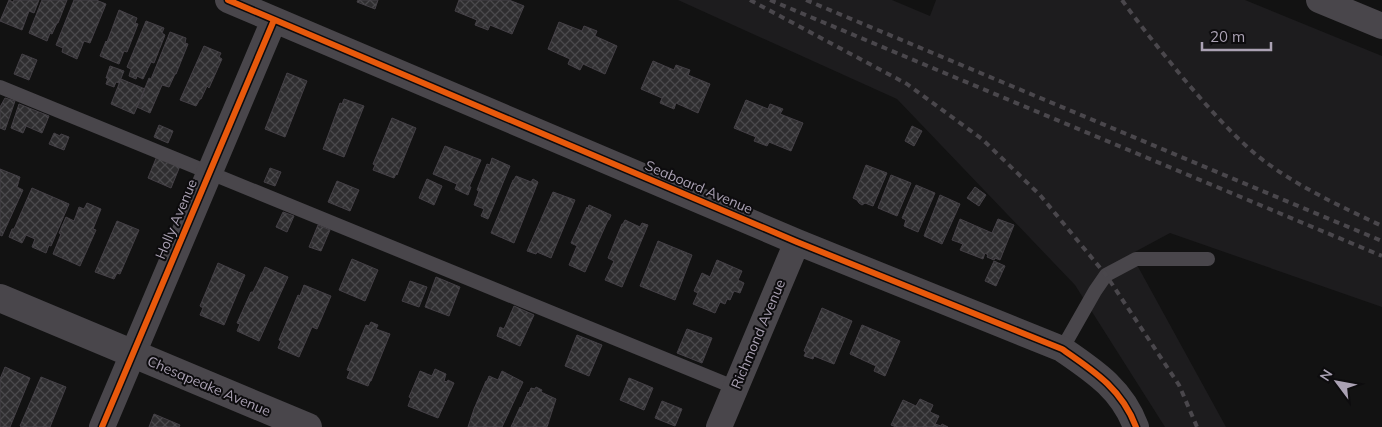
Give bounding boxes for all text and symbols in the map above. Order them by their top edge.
scale bar [1202,20,1271,52]
text: 20 m [1210,27,1245,46]
street label: Seaboard Avenue [642,156,756,218]
street label: Holly Avenue [151,176,201,262]
street label: Richmond Avenue [727,276,789,392]
street label: Chesapeake Avenue [145,352,273,420]
north arrow [1312,357,1362,407]
text: N [1316,366,1336,384]

